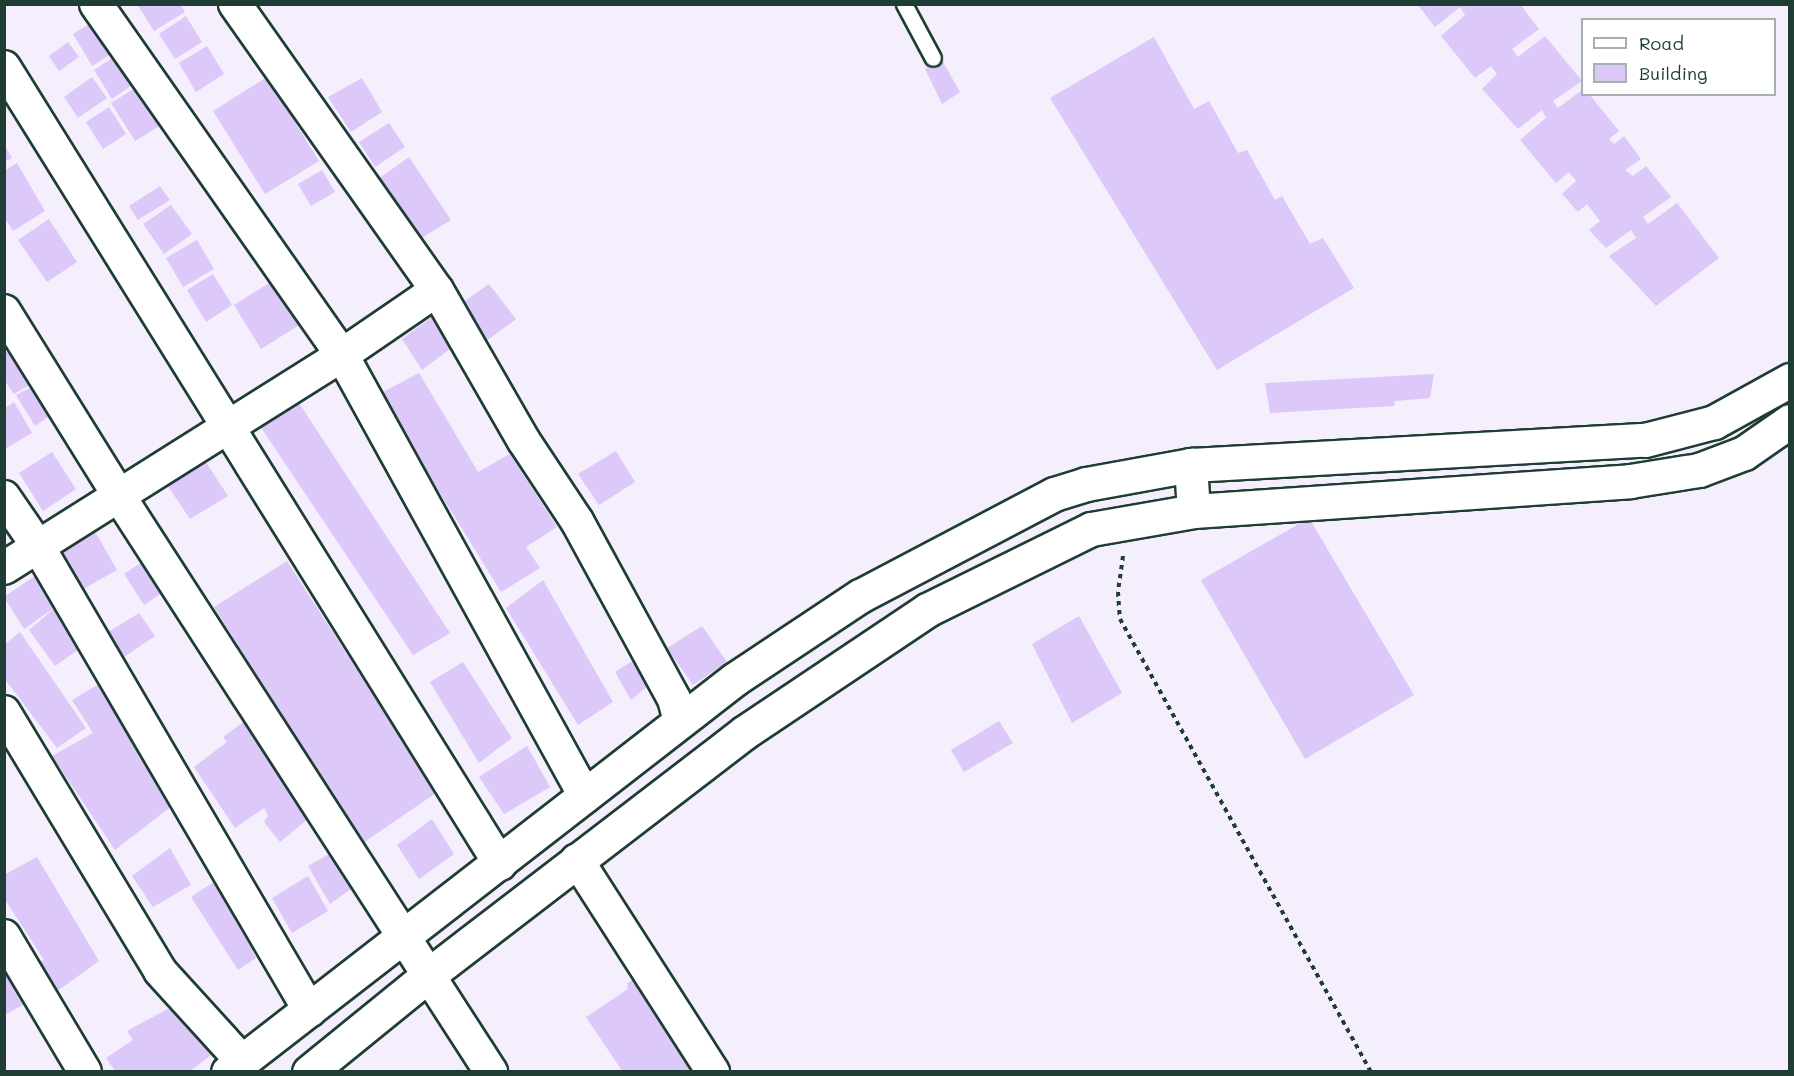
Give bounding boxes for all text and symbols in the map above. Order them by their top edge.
legend [1581,18,1776,96]
text: Road [1639,31,1684,55]
text: Building [1639,61,1707,85]

